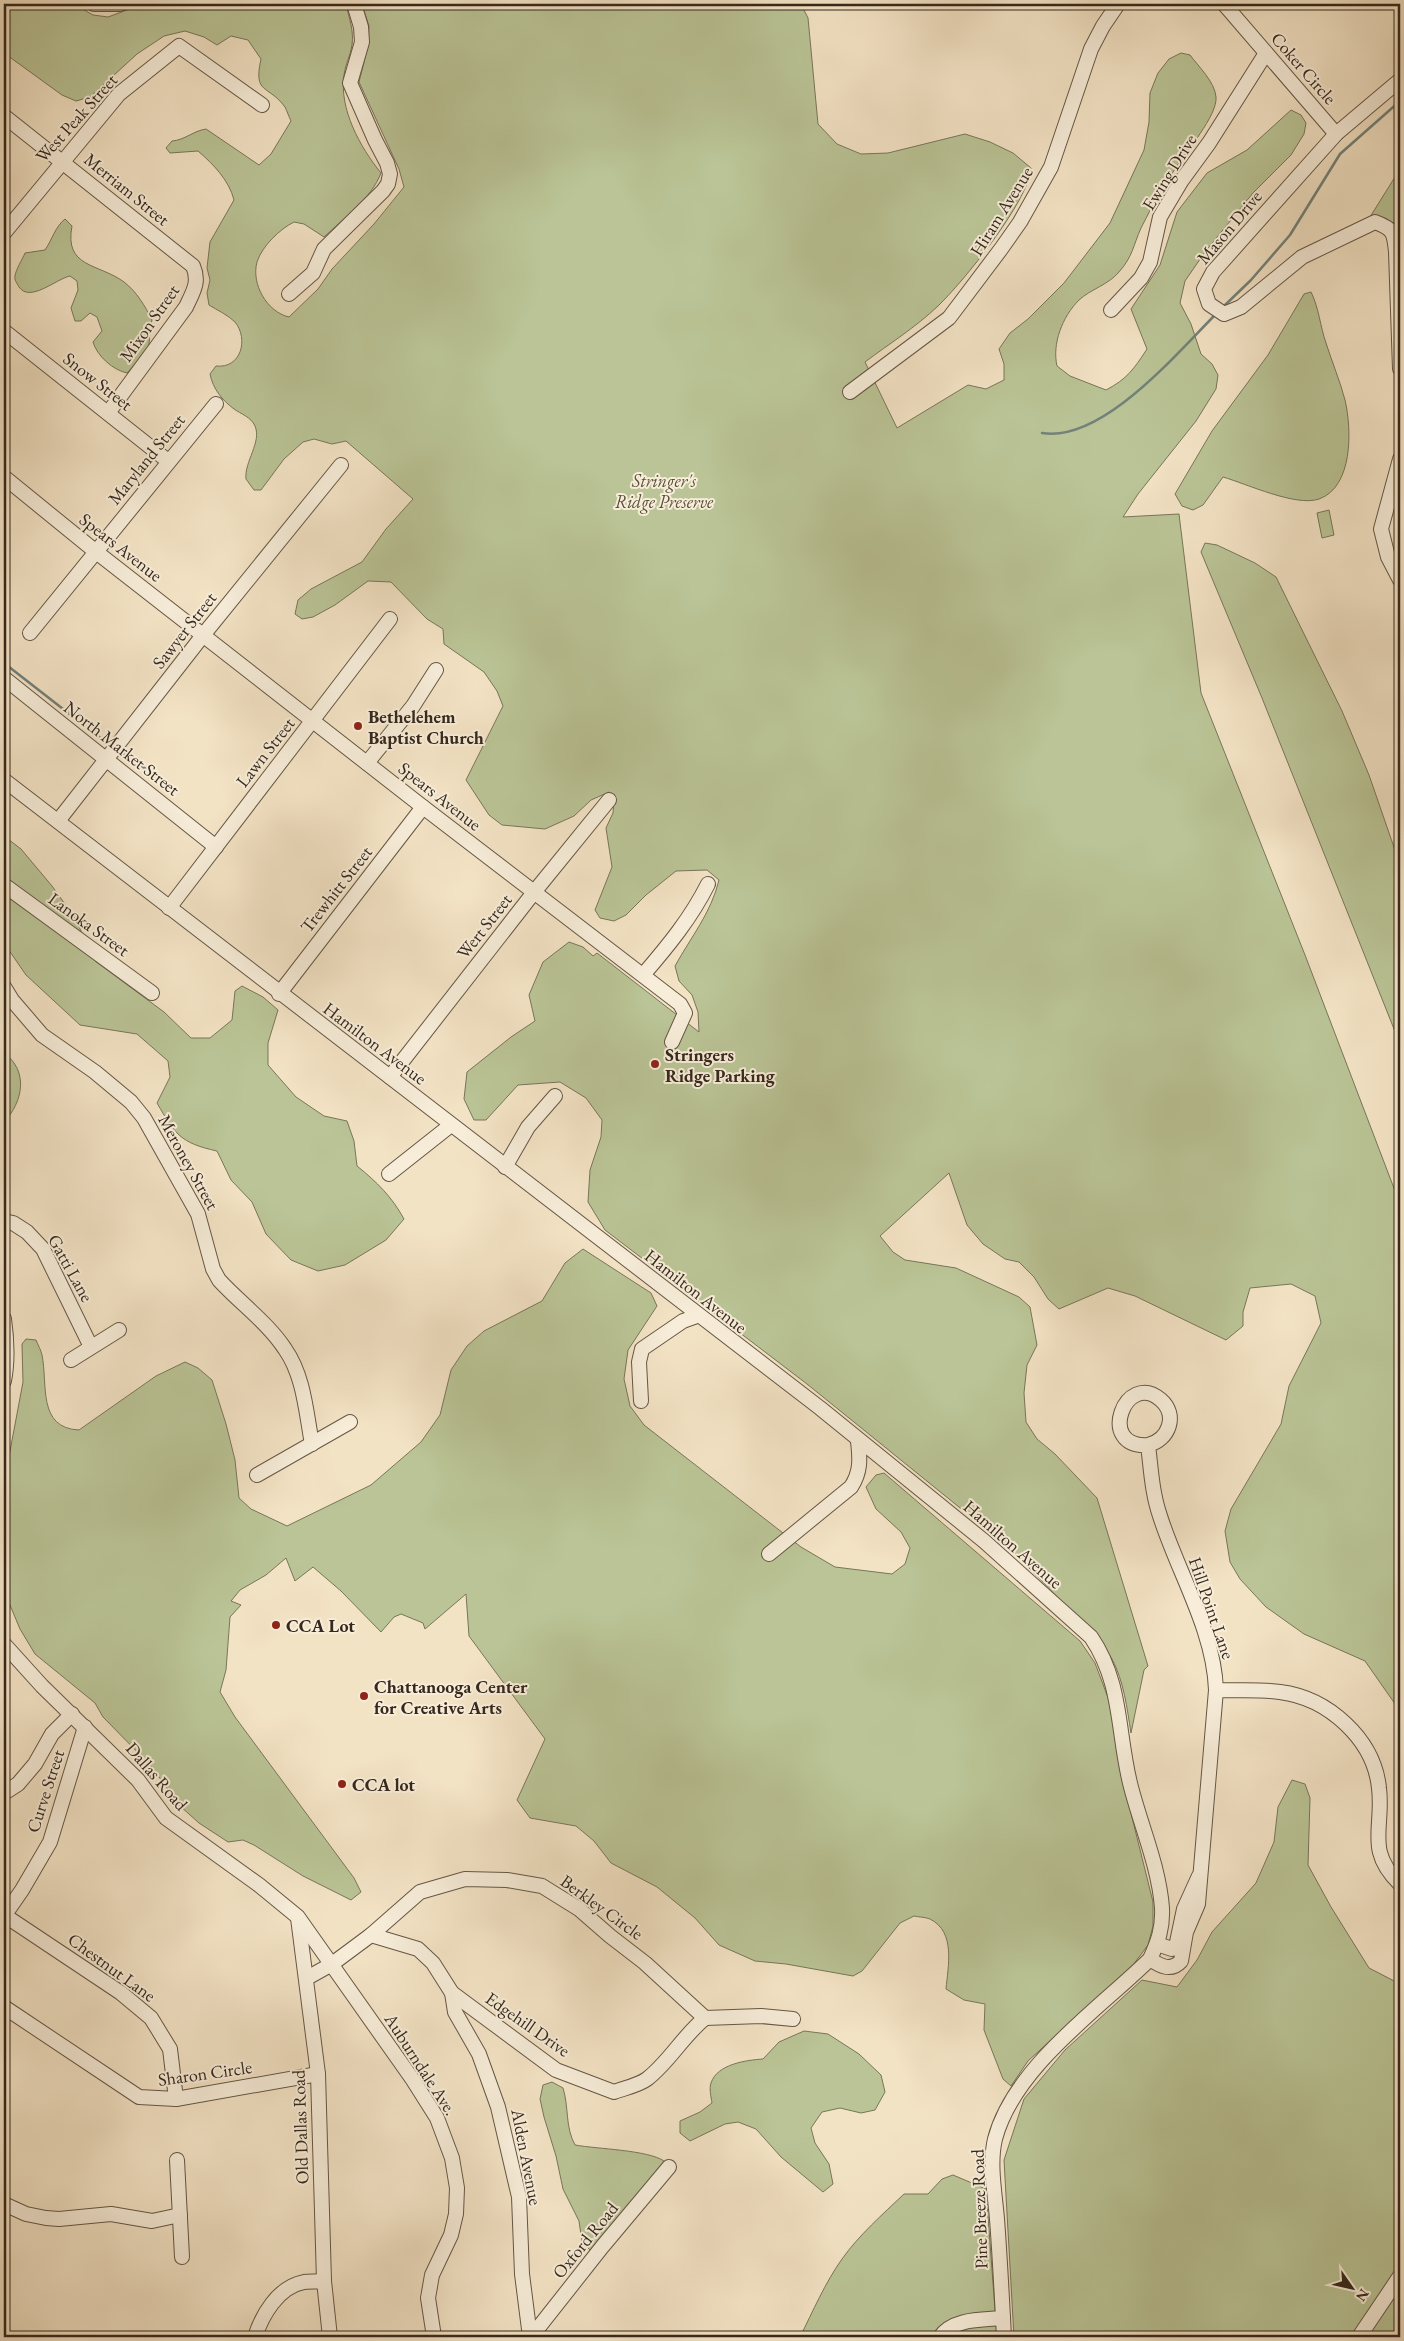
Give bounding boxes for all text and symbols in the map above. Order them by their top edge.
street label: Coker Circle [1266,27,1342,109]
street label: West Peak Street [30,69,122,167]
street label: Ewing Drive [1137,130,1201,214]
street label: Merriam Street [79,147,175,231]
street label: Hiram Avenue [964,162,1038,260]
street label: Mason Drive [1191,185,1267,269]
street label: Mixon Street [114,279,184,366]
street label: Snow Street [59,347,138,416]
street label: Maryland Street [102,409,190,509]
park label: Stringer's Ridge Preserve [615,469,714,514]
street label: Spears Avenue [75,507,167,587]
street label: Sawyer Street [147,587,221,673]
street label: North Market Street [59,696,185,801]
place label: Bethelehem Baptist Church [368,705,484,749]
street label: Lawn Street [231,712,300,792]
marker: Bethelehem Baptist Church [352,720,364,732]
street label: Spears Avenue [394,756,486,836]
street label: Trewhitt Street [295,841,377,937]
street label: Lanoka Street [44,887,134,961]
street label: Wert Street [451,889,517,963]
street label: Hamilton Avenue [319,997,431,1089]
place label: Stringers Ridge Parking [665,1043,776,1087]
marker: Stringers Ridge Parking [649,1058,661,1070]
street label: Meroney Street [153,1110,225,1214]
street label: Gatti Lane [43,1230,99,1306]
street label: Hamilton Avenue [640,1244,752,1338]
street label: Hamilton Avenue [959,1495,1067,1593]
street label: Hill Point Lane [1184,1554,1240,1662]
place label: CCA Lot [286,1614,355,1637]
marker: CCA Lot [270,1619,282,1631]
place label: Chattanooga Center for Creative Arts [374,1675,528,1719]
marker: Chattanooga Center for Creative Arts [358,1690,370,1702]
street label: Dallas Road [121,1737,194,1816]
street label: Curve Street [21,1746,69,1835]
place label: CCA lot [352,1773,415,1796]
marker: CCA lot [336,1778,348,1790]
street label: Berkley Circle [556,1869,648,1945]
street label: Chestnut Lane [64,1927,160,2007]
street label: Edgehill Drive [481,1986,575,2062]
street label: Auburndale Ave. [379,2008,463,2119]
street label: Sharon Circle [157,2055,253,2091]
street label: Old Dallas Road [286,2069,313,2185]
street label: Alden Avenue [506,2106,548,2207]
street label: Pine Breeze Road [965,2148,993,2269]
street label: Oxford Road [547,2196,623,2283]
north arrow [1326,2264,1376,2314]
text: N [1352,2286,1373,2306]

